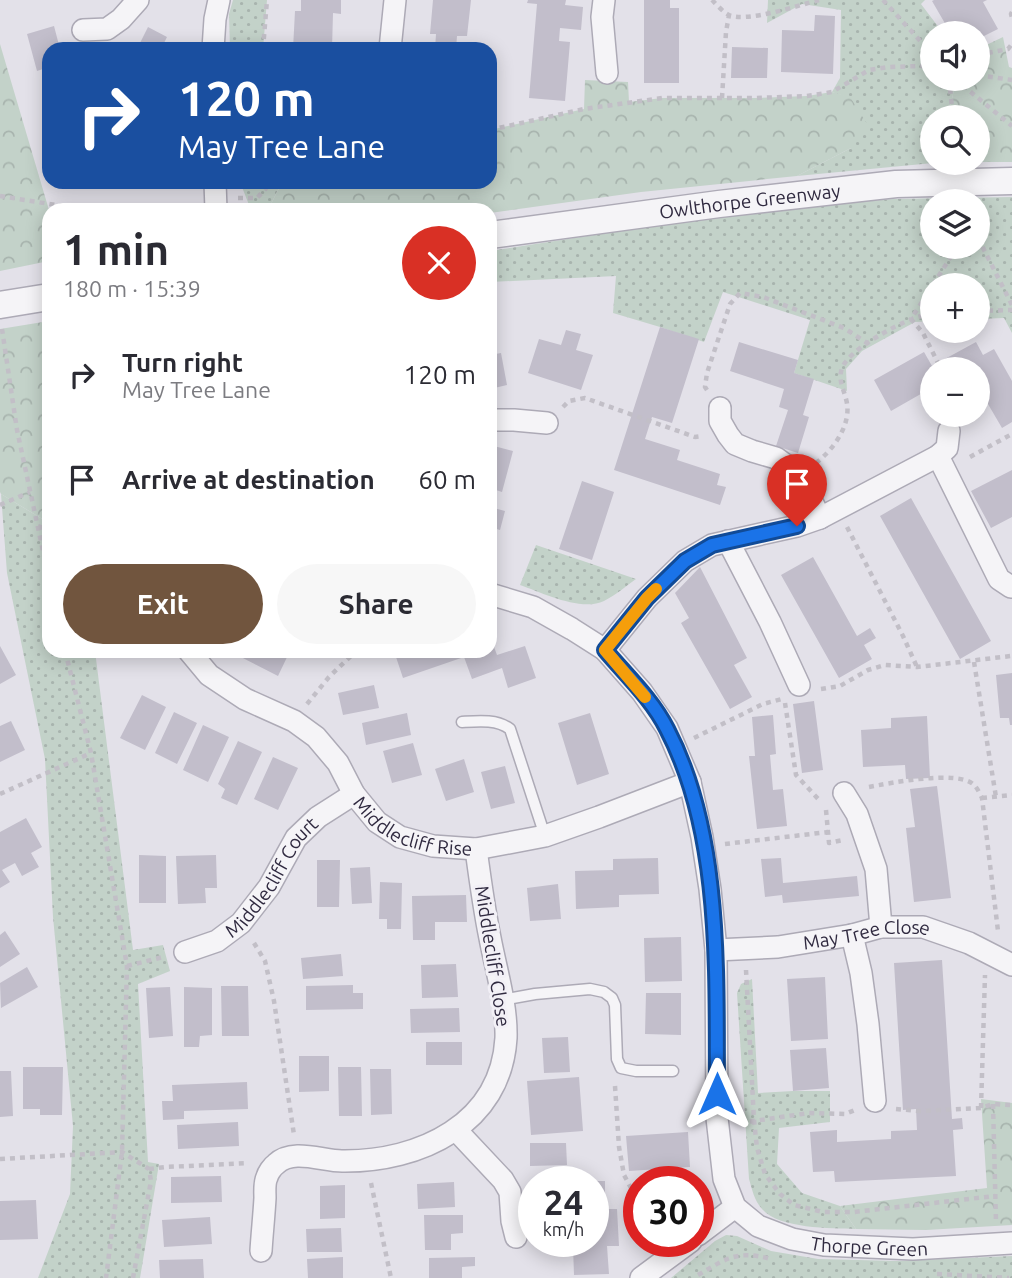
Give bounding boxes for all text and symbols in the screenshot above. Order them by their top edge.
map controls [920,21,990,427]
button: sound [920,21,990,91]
icon: right [63,70,154,161]
text: 120 m [178,70,315,125]
button: search [920,105,990,175]
text: May Tree Lane [178,128,385,164]
street label: Owlthorpe Greenway [658,179,842,223]
button: layers [920,189,990,259]
text: 1 min [63,226,169,273]
button: close [402,226,476,300]
button: + [920,273,990,343]
text: 180 m · 15:39 [63,276,201,301]
text: Turn right [122,348,243,377]
icon: right [63,356,101,394]
button: − [920,357,990,427]
text: 120 m [404,360,476,389]
text: May Tree Lane [122,377,271,402]
pin [767,454,827,526]
icon: arrive [63,461,101,499]
text: Arrive at destination [122,465,375,494]
text: 60 m [418,465,476,494]
icon: arrive [778,465,816,503]
button: Exit [63,564,263,644]
button: Share [277,564,476,644]
street label: Middlecliff Rise [349,792,473,860]
street label: Middlecliff Court [221,812,323,942]
street label: Middlecliff Close [471,884,515,1028]
street label: May Tree Close [801,916,933,954]
position arrow [680,1057,754,1131]
speed limit sign: 30 [623,1166,714,1257]
text: 24 [544,1182,583,1222]
text: km/h [543,1219,584,1239]
street label: Thorpe Green [809,1232,928,1260]

